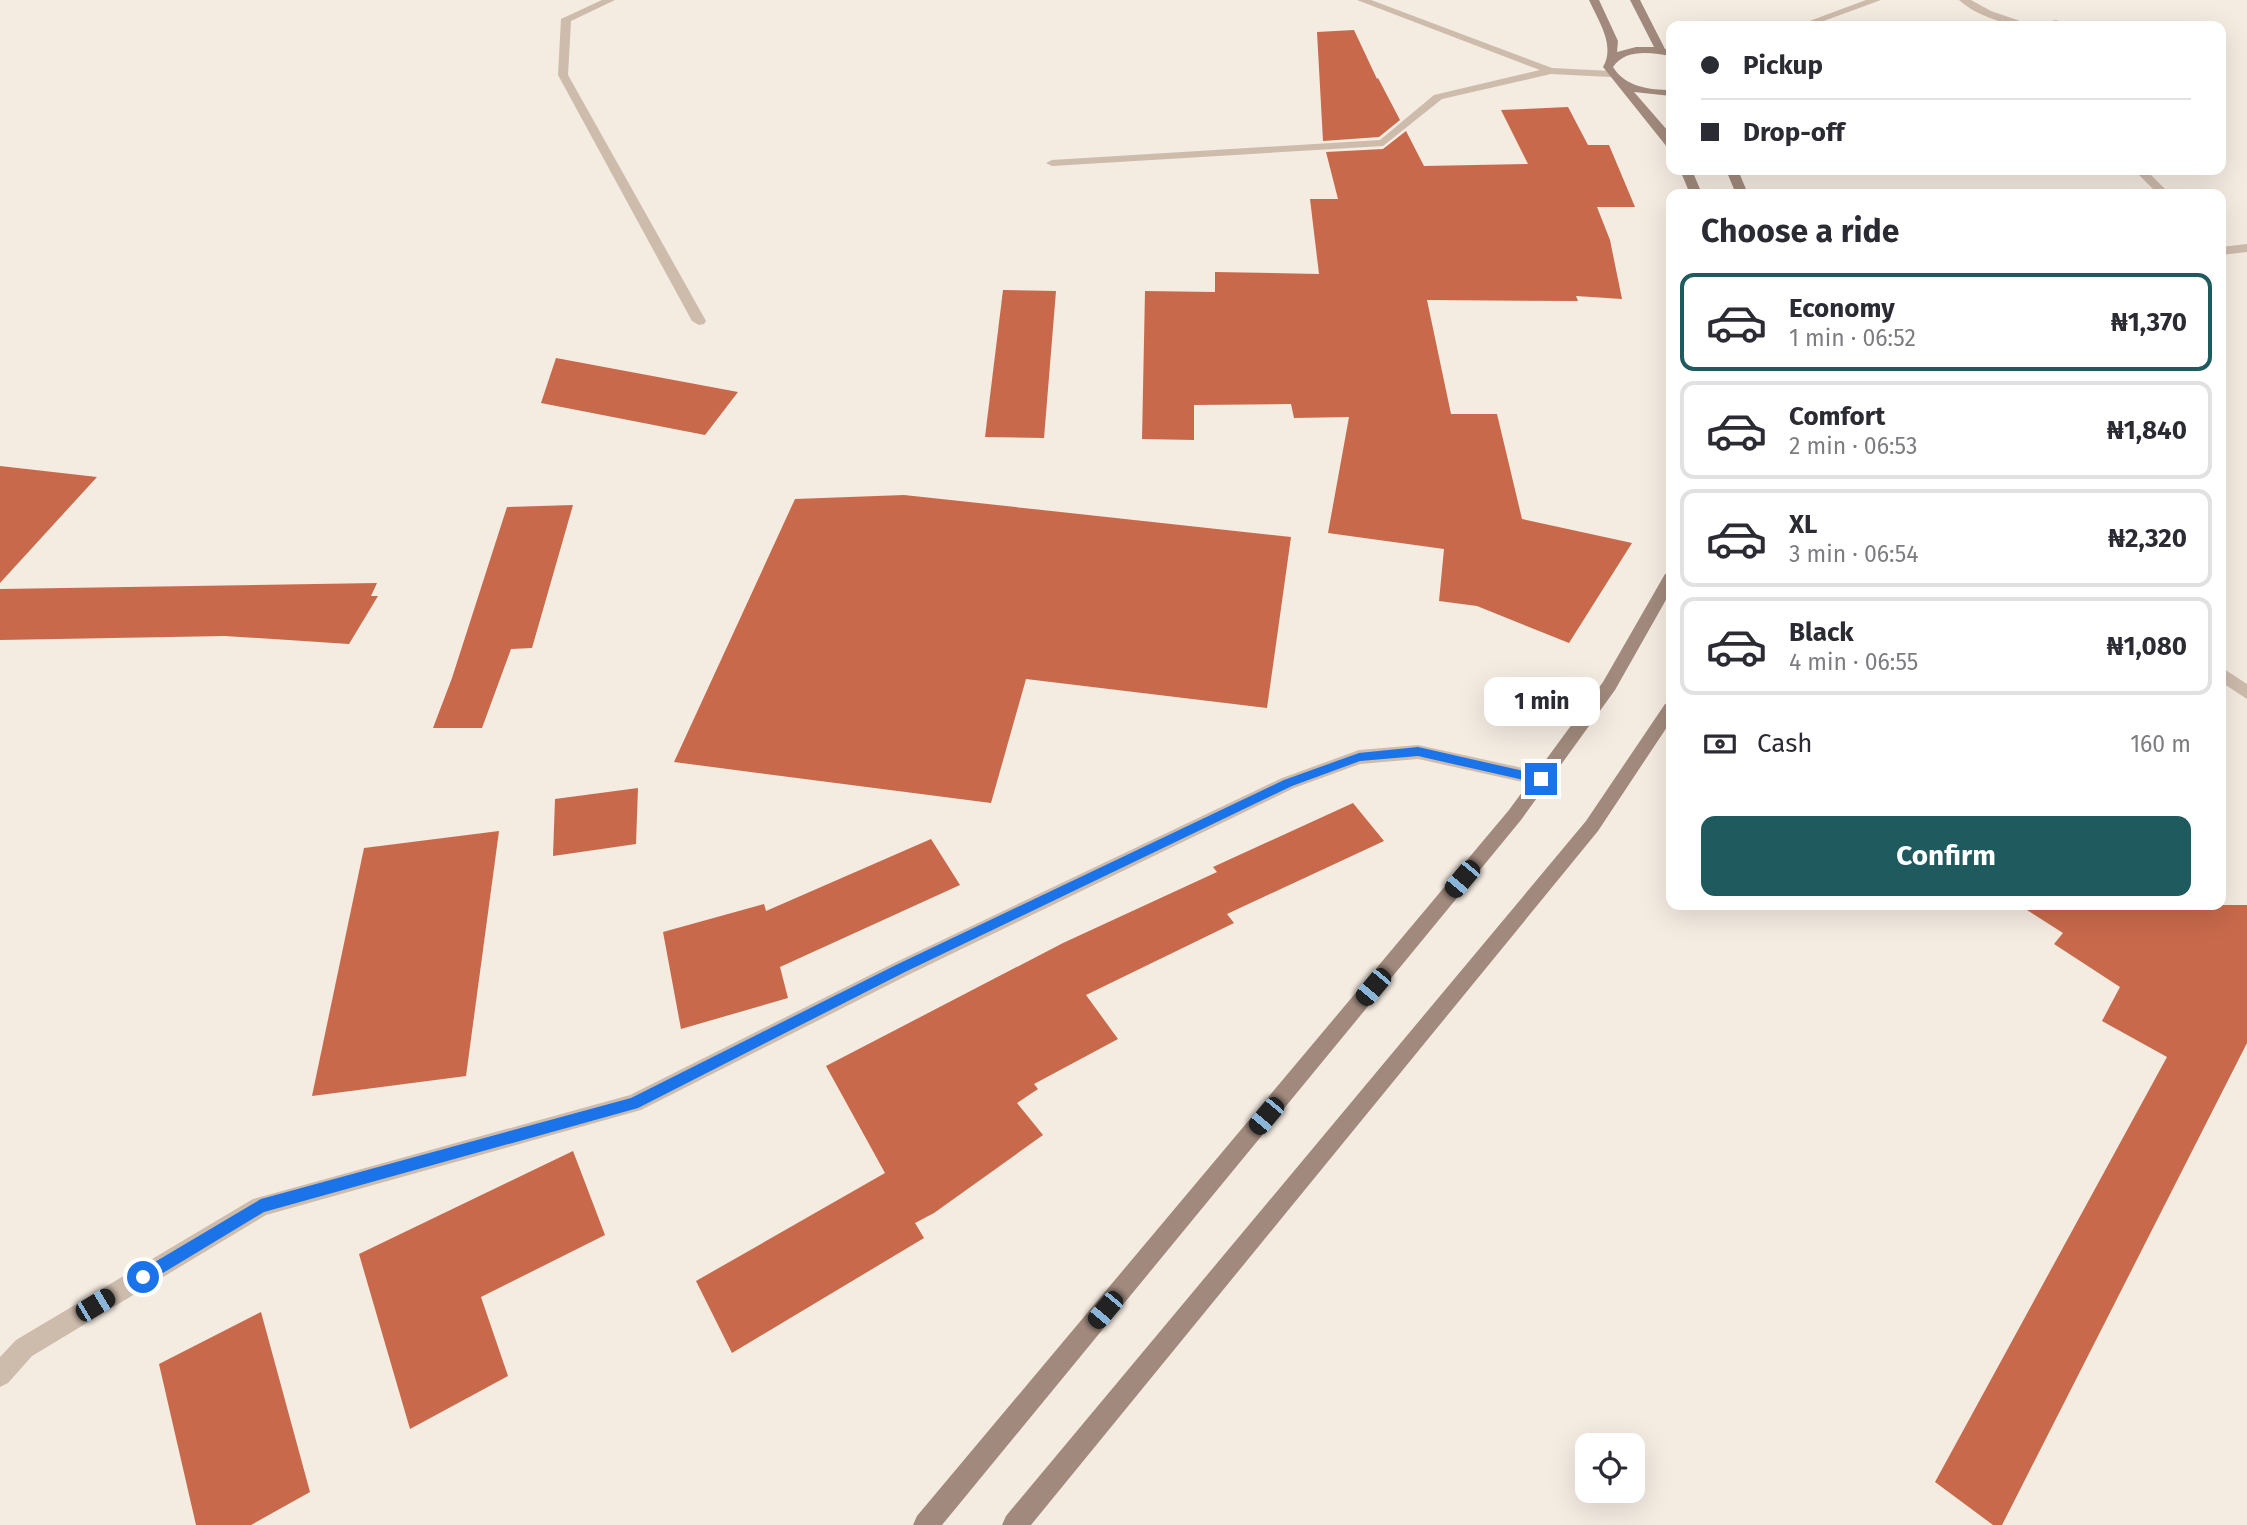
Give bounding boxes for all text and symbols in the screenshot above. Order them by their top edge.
text: Pickup [1743,50,1823,81]
text: Drop-off [1743,117,1845,148]
text: Choose a ride [1701,212,1899,250]
icon: car [1705,291,1768,354]
text: Economy [1789,293,1895,324]
text: ₦1,370 [2111,307,2187,338]
text: 1 min · 06:52 [1789,324,1916,352]
icon: car [1705,399,1768,462]
text: Comfort [1789,401,1885,432]
text: ₦1,840 [2107,415,2187,446]
text: 2 min · 06:53 [1789,432,1917,460]
icon: car [1705,507,1768,570]
text: XL [1789,509,1817,540]
text: ₦2,320 [2108,523,2187,554]
text: 3 min · 06:54 [1789,540,1918,568]
icon: car [1705,615,1768,678]
text: Black [1789,617,1854,648]
text: ₦1,080 [2106,631,2187,662]
text: 4 min · 06:55 [1789,648,1918,676]
callout: 1 min [1483,678,1599,726]
text: 1 min [1514,687,1570,715]
icon: cash [1701,725,1739,763]
text: Cash [1757,728,1813,759]
text: 160 m [2130,730,2191,758]
route end [1525,763,1557,795]
button: Confirm [1701,816,2191,896]
car [1441,856,1484,902]
car [1352,964,1395,1010]
car [1245,1093,1288,1139]
route start [127,1261,159,1293]
car [72,1285,119,1325]
car [1084,1287,1127,1333]
map controls [1575,1433,1645,1503]
button: locate [1575,1433,1645,1503]

